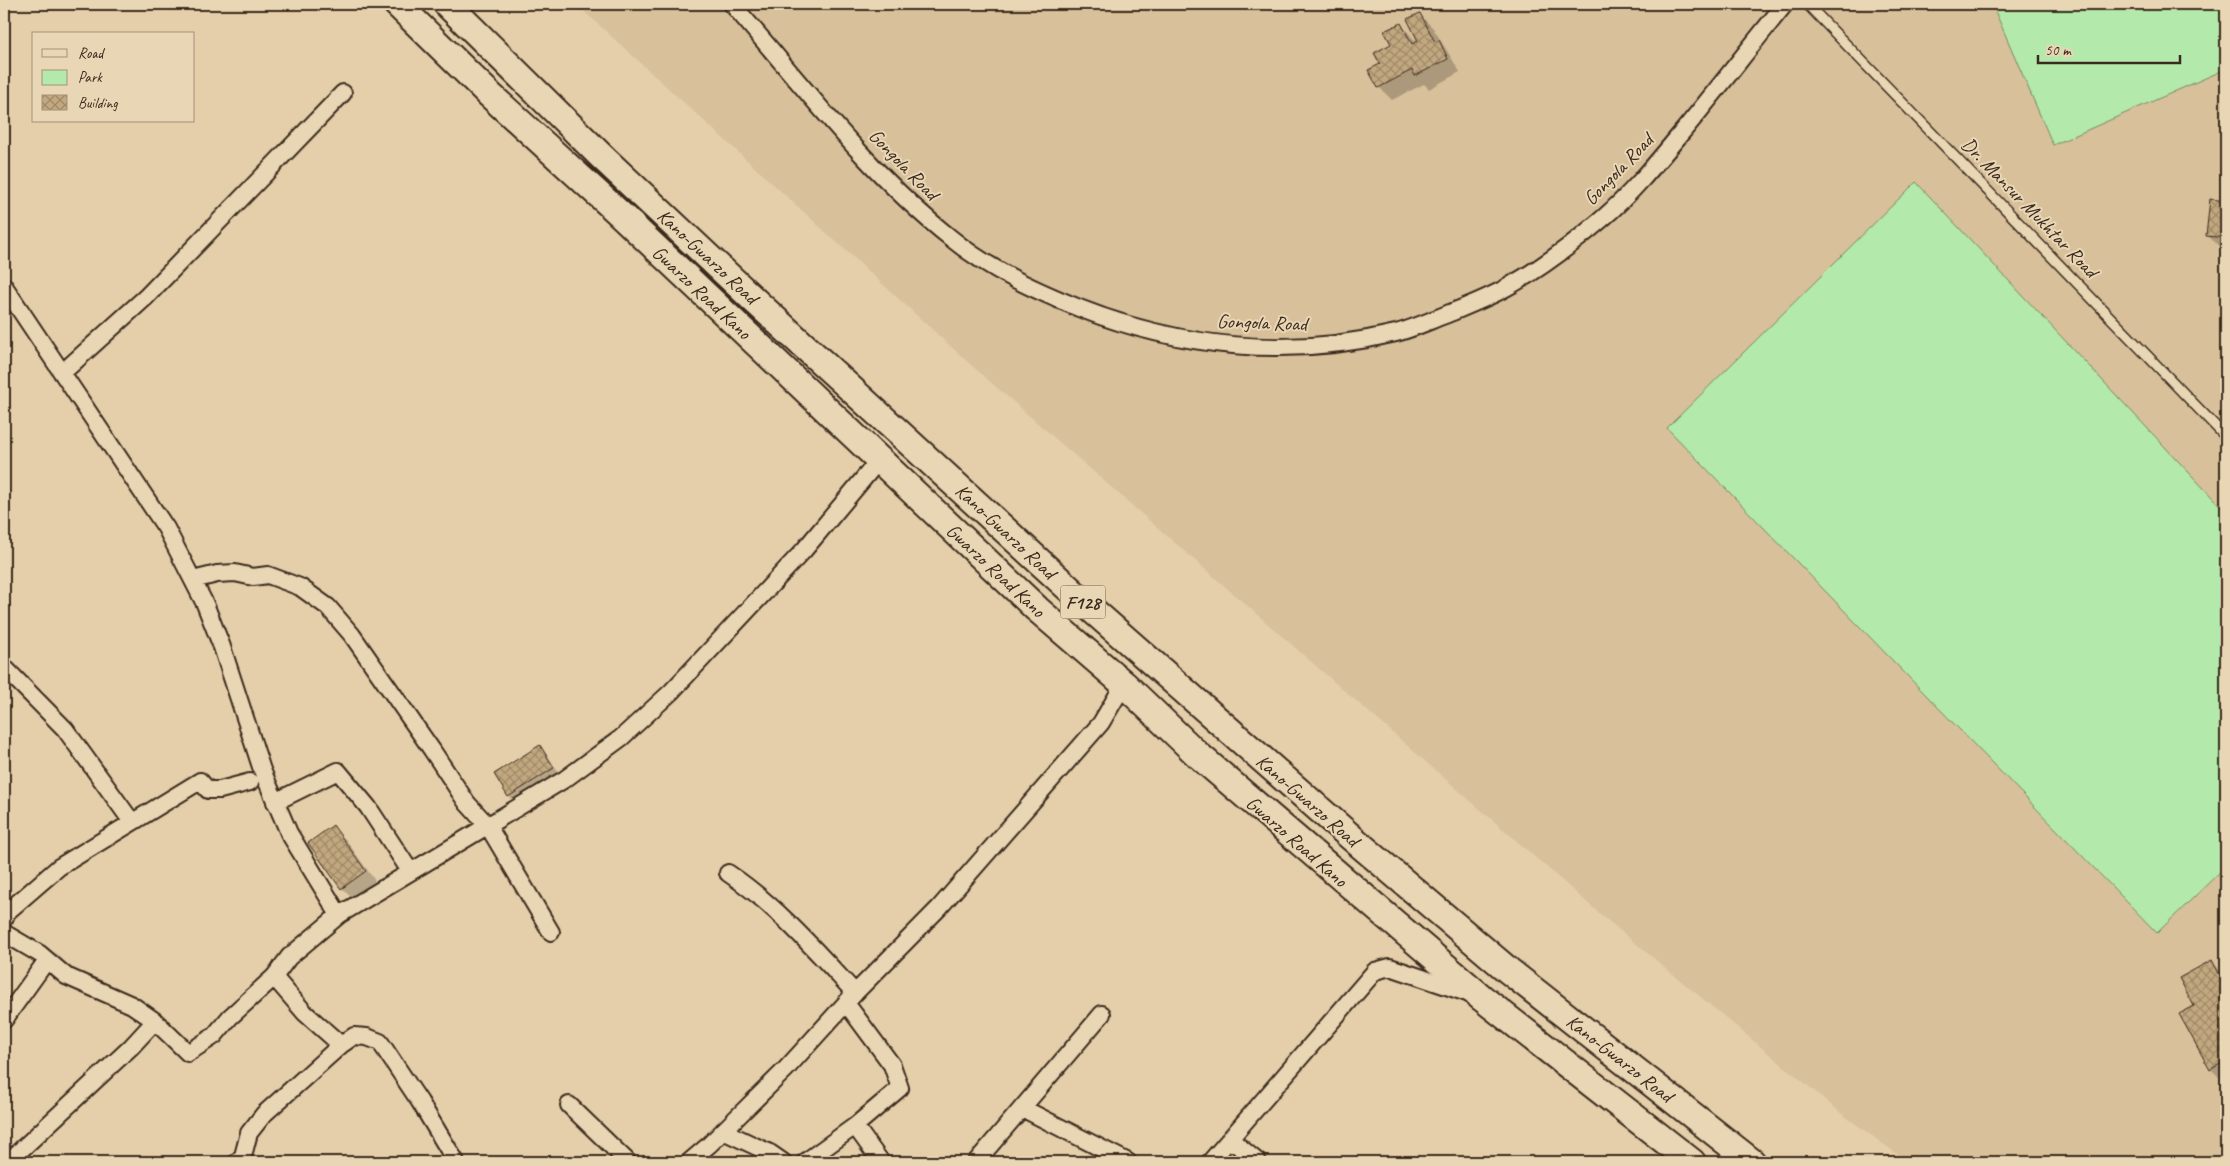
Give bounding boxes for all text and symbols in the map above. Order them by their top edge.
legend [32,32,195,122]
scale bar [2038,32,2180,64]
text: 50 m [2045,41,2072,60]
text: Road [78,44,105,63]
text: Park [78,68,103,87]
text: Building [78,94,118,113]
street label: Gongola Road [863,123,946,208]
street label: Gongola Road [1578,126,1661,210]
street label: Dr. Mansur Mukhtar Road [1956,132,2105,285]
street label: Kano-Gwarzo Road [652,203,766,312]
street label: Gwarzo Road Kano [647,240,757,345]
street label: Gongola Road [1217,308,1310,337]
street label: Kano-Gwarzo Road [950,478,1064,587]
street label: Gwarzo Road Kano [941,518,1051,623]
road number: F128 [1060,586,1106,618]
street label: Kano-Gwarzo Road [1251,749,1367,854]
street label: Gwarzo Road Kano [1241,790,1353,893]
street label: Kano-Gwarzo Road [1561,1009,1681,1110]

